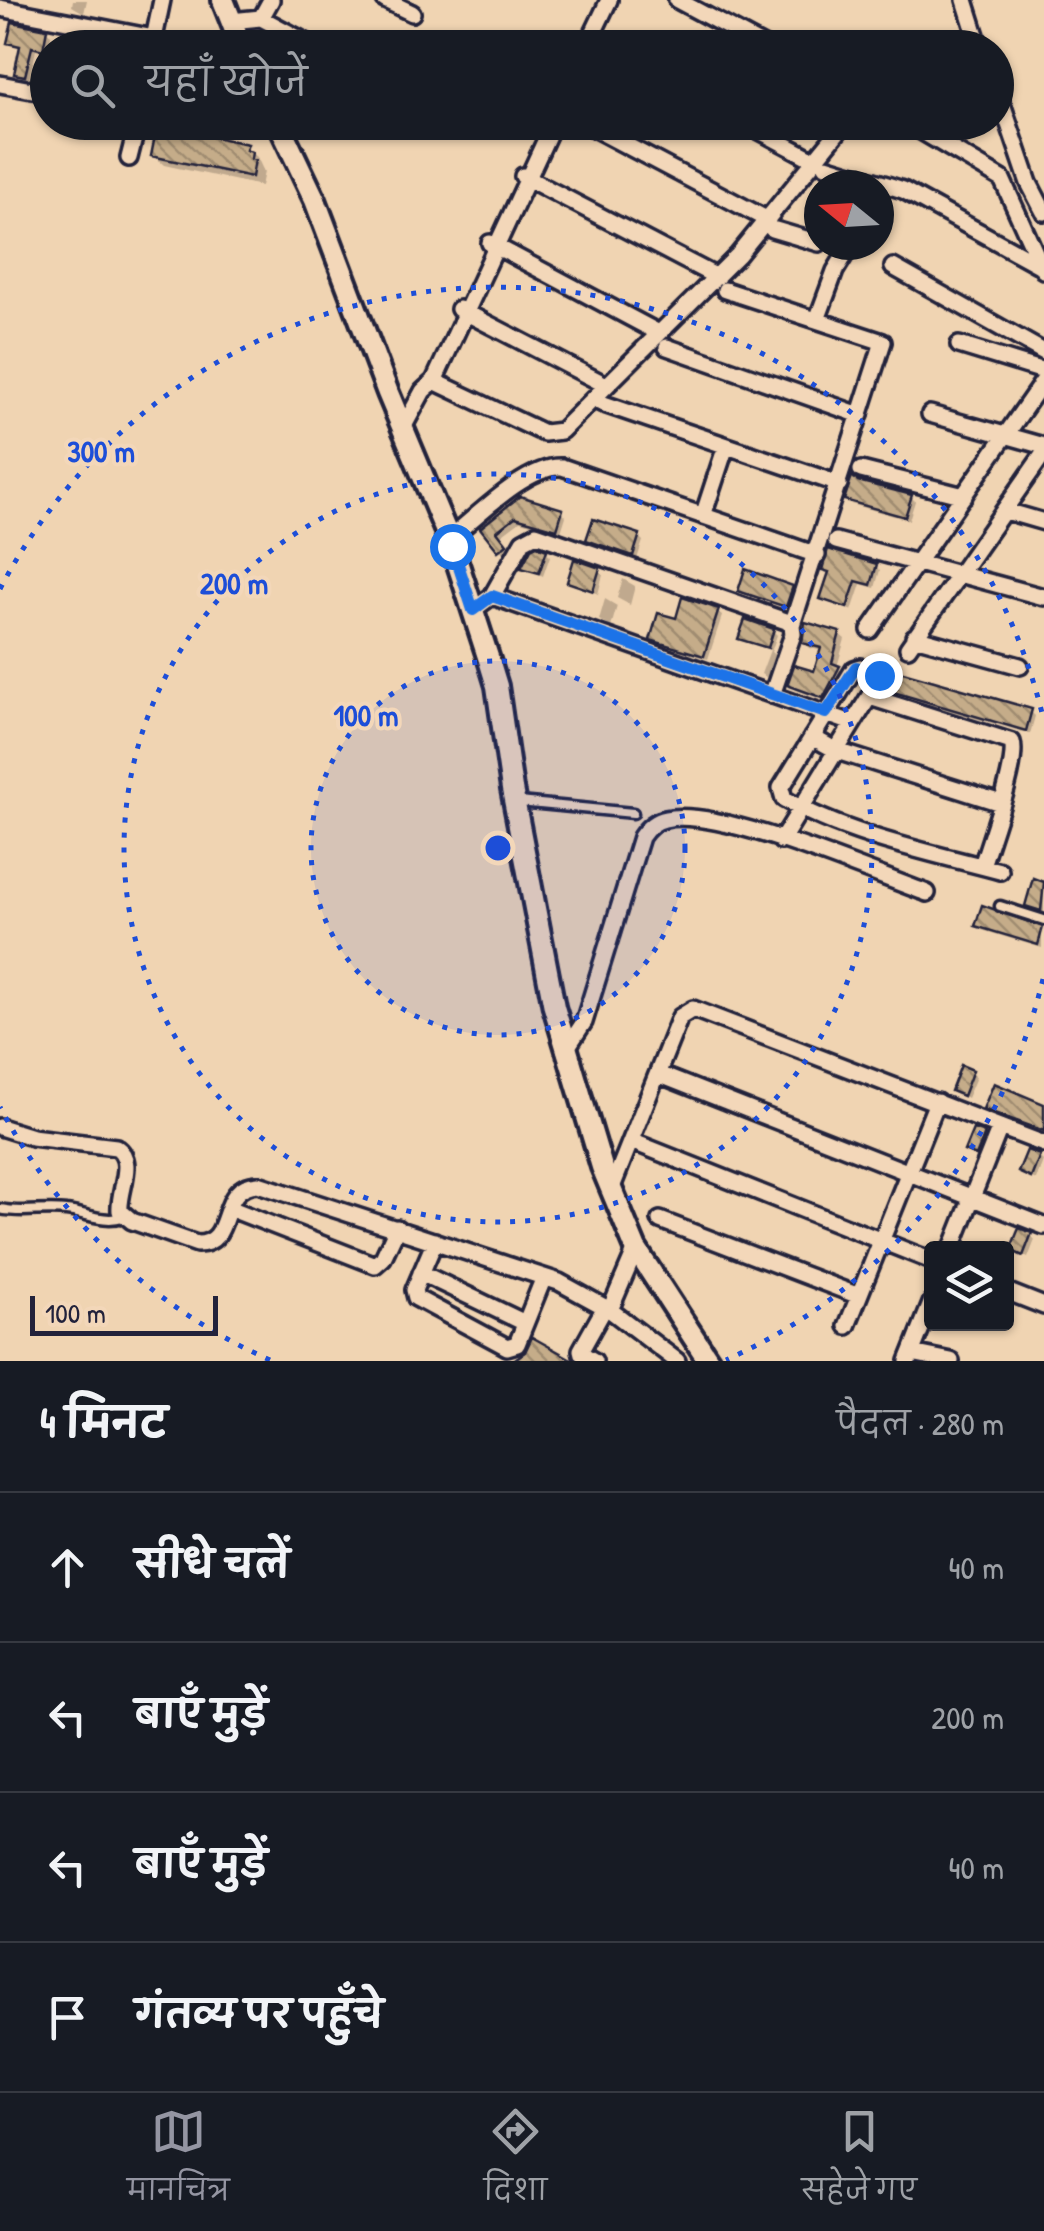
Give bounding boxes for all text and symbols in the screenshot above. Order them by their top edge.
search box [30,30,1014,140]
text: यहाँ खोजें [145,55,307,107]
icon: search [65,58,120,113]
north arrow [804,170,894,260]
text: 300 m [67,431,135,471]
route start [430,524,476,570]
text: 200 m [200,563,268,603]
route end [857,653,903,699]
text: 100 m [333,695,399,735]
centre of rings [480,830,516,866]
map controls [924,1241,1014,1331]
button: layers [924,1241,1014,1331]
scale bar [30,1291,218,1336]
text: 100 m [45,1294,106,1332]
text: 4 मिनट [40,1393,167,1450]
text: पैदल · 280 m [837,1402,1004,1445]
text: सीधे चलें [135,1537,290,1589]
icon: ahead [40,1540,95,1595]
text: 40 m [949,1546,1004,1589]
text: बाएँ मुड़ें [135,1687,267,1739]
icon: left [40,1690,95,1745]
text: 200 m [931,1696,1004,1739]
text: बाएँ मुड़ें [135,1837,267,1889]
icon: left [40,1840,95,1895]
text: 40 m [949,1846,1004,1889]
text: गंतव्य पर पहुँचे [135,1987,383,2039]
icon: arrive [40,1990,95,2045]
tab: मानचित्र [127,2104,230,2221]
tab: दिशा [484,2104,547,2221]
tab: सहेजे गए [801,2104,917,2221]

